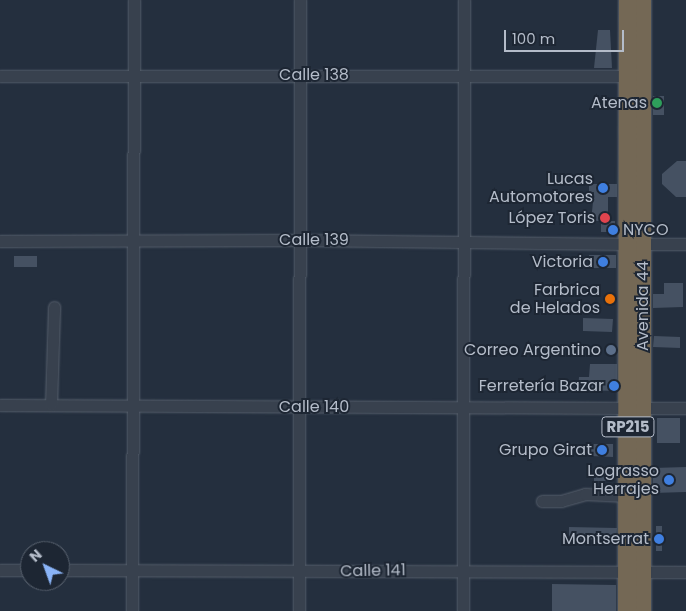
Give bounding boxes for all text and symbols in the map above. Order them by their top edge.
scale bar [506,20,626,52]
text: 100 m [512,28,555,49]
street label: Calle 138 [279,65,349,85]
place label: Atenas [591,93,647,113]
marker: Atenas [651,97,663,109]
place label: Lucas Automotores [489,169,593,207]
marker: Lucas Automotores [597,182,609,194]
place label: López Toris [508,208,595,228]
marker: López Toris [599,212,611,224]
place label: NYCO [623,220,669,240]
marker: NYCO [607,224,619,236]
street label: Calle 139 [279,230,349,250]
place label: Victoria [532,252,593,272]
marker: Victoria [597,256,609,268]
street label: Avenida 44 [633,261,653,351]
place label: Farbrica de Helados [510,280,600,318]
marker: Farbrica de Helados [604,293,616,305]
place label: Correo Argentino [464,340,601,360]
marker: Correo Argentino [605,344,617,356]
place label: Ferretería Bazar [479,376,604,396]
marker: Ferretería Bazar [608,380,620,392]
street label: Calle 140 [279,397,349,417]
road number: RP215 [600,414,656,440]
place label: Grupo Girat [499,440,592,460]
marker: Grupo Girat [596,444,608,456]
place label: Lograsso Herrajes [587,461,659,499]
marker: Lograsso Herrajes [663,474,675,486]
place label: Montserrat [562,529,649,549]
marker: Montserrat [653,533,665,545]
north arrow [20,541,70,591]
text: N [25,545,46,567]
street label: Calle 141 [340,561,406,581]

